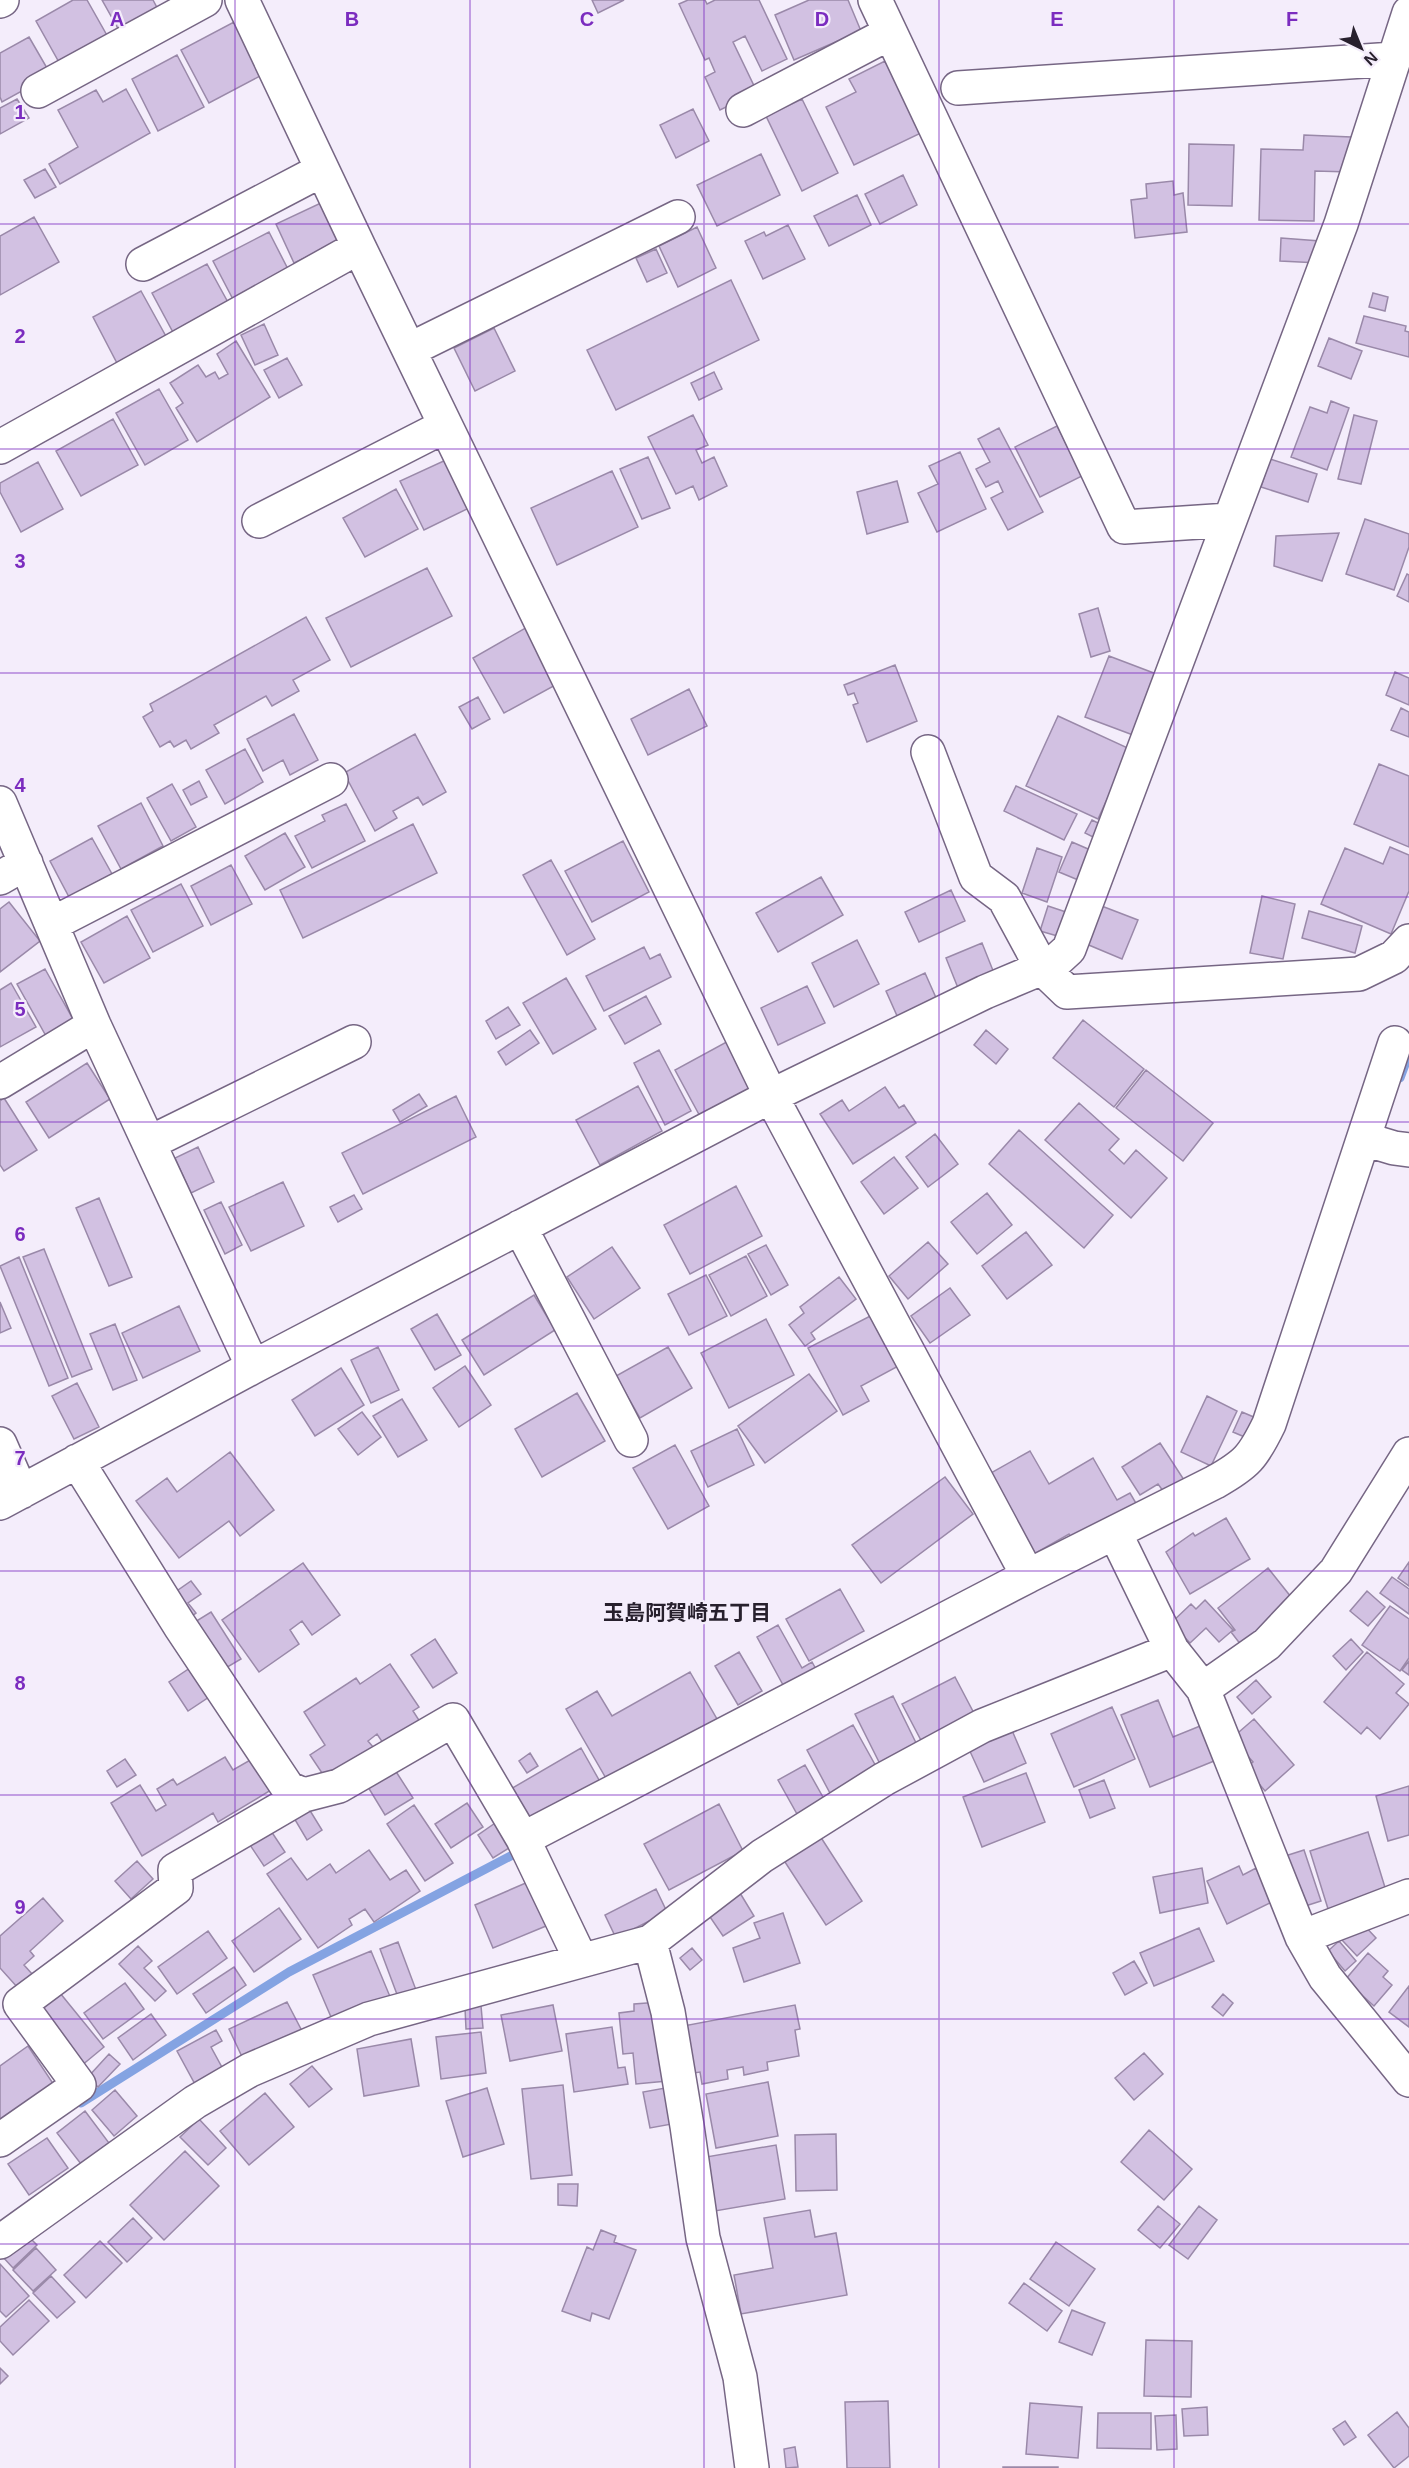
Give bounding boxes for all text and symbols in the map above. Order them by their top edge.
text: A [110,8,124,30]
text: B [345,8,359,30]
text: C [580,8,594,30]
text: D [815,8,829,30]
text: E [1050,8,1064,30]
text: F [1286,8,1298,30]
north arrow [1331,18,1391,78]
text: N [1361,48,1381,69]
text: 1 [14,101,26,123]
text: 2 [14,325,26,347]
text: 3 [14,550,26,572]
text: 4 [14,774,26,796]
text: 5 [14,998,26,1020]
text: 6 [14,1223,26,1245]
text: 7 [14,1447,26,1469]
district label: 玉島阿賀崎五丁目 [603,1601,771,1624]
text: 8 [14,1672,26,1694]
text: 9 [14,1896,26,1918]

